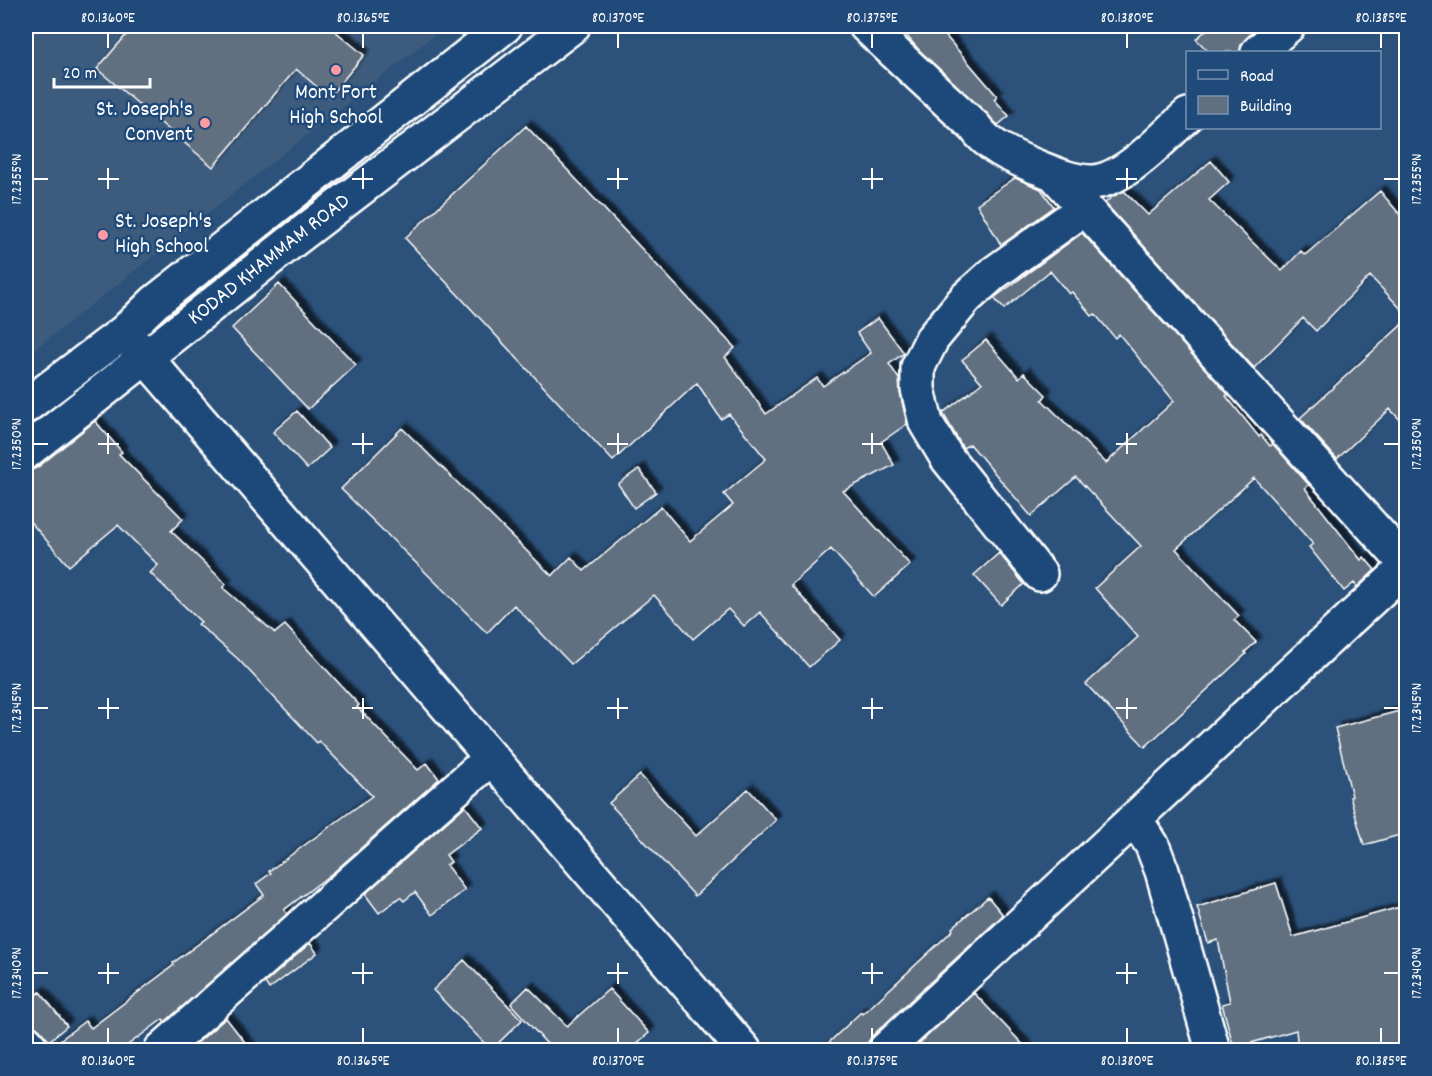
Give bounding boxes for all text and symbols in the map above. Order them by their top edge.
text: 80.1360°E [81,8,135,30]
text: 80.1365°E [337,8,389,30]
text: 80.1370°E [592,8,644,30]
text: 80.1375°E [847,8,898,30]
text: 80.1380°E [1101,8,1153,30]
text: 80.1385°E [1355,8,1407,30]
scale bar [54,51,150,89]
legend [1186,51,1381,129]
text: 20 m [63,62,97,87]
marker: Mont Fort High School [329,63,343,77]
text: Road [1240,65,1274,90]
place label: Mont Fort High School [289,78,383,134]
place label: St. Joseph's Convent [96,95,193,151]
text: Building [1240,95,1292,120]
marker: St. Joseph's Convent [198,116,212,130]
text: 17.2355°N [7,154,29,204]
text: 17.2355°N [1407,154,1429,204]
street label: KODAD KHAMMAM ROAD [182,186,357,333]
place label: St. Joseph's High School [115,207,212,263]
marker: St. Joseph's High School [96,228,110,242]
text: 17.2350°N [7,418,29,470]
text: 17.2350°N [1407,418,1429,470]
text: 17.2345°N [7,683,29,733]
text: 17.2345°N [1407,683,1429,733]
text: 17.2340°N [7,947,29,999]
text: 17.2340°N [1407,947,1429,999]
text: 80.1360°E [81,1051,135,1073]
text: 80.1365°E [337,1051,389,1073]
text: 80.1370°E [592,1051,644,1073]
text: 80.1375°E [847,1051,898,1073]
text: 80.1380°E [1101,1051,1153,1073]
text: 80.1385°E [1355,1051,1407,1073]

